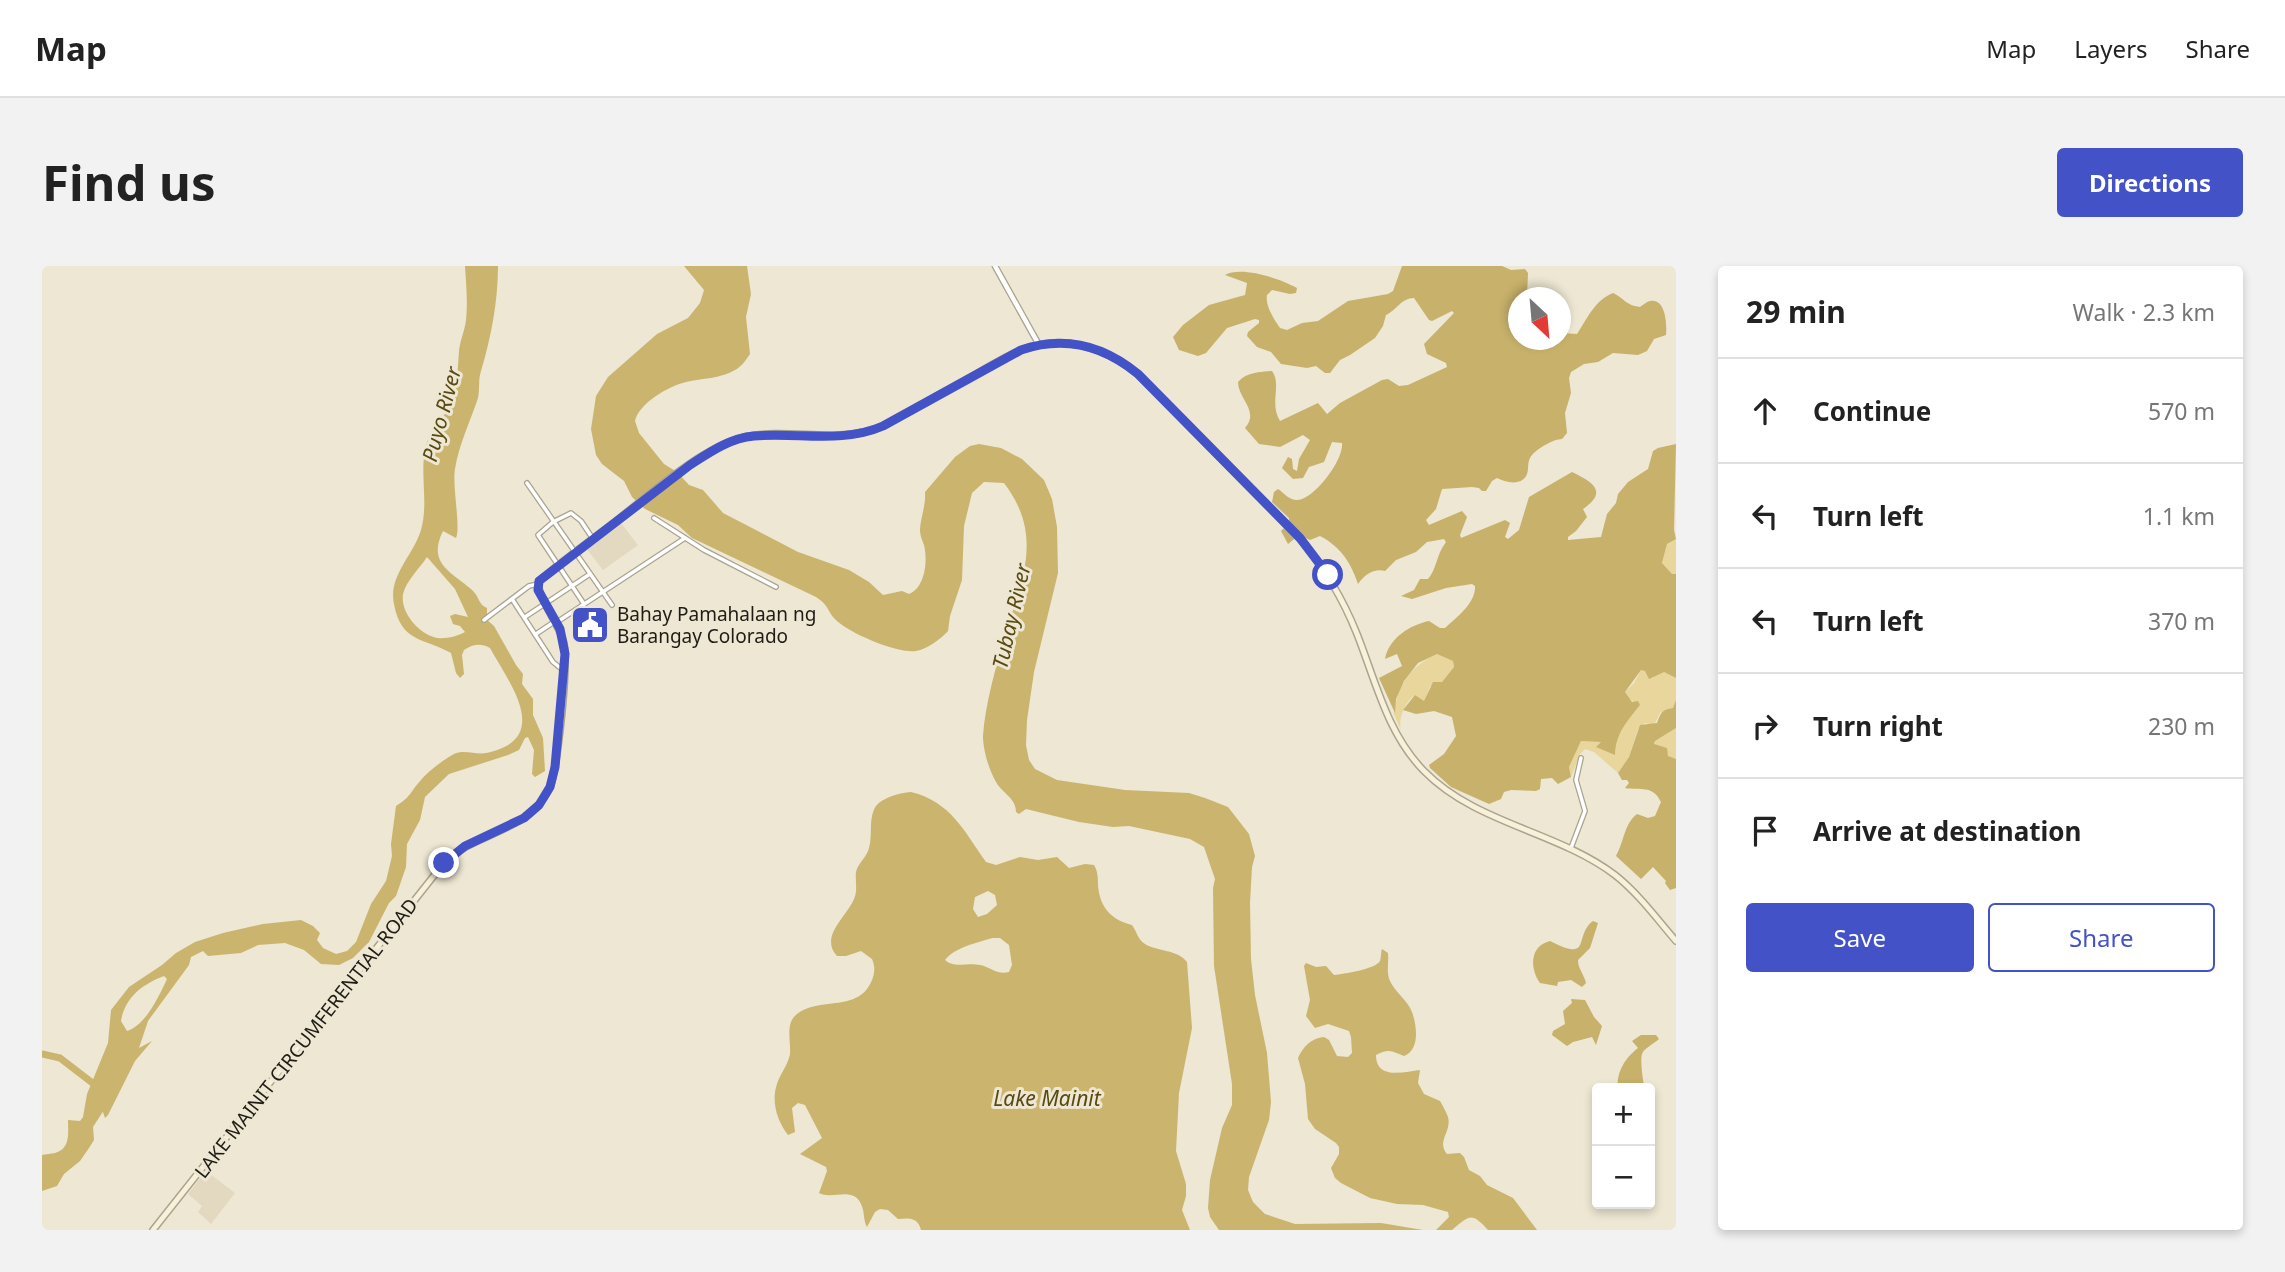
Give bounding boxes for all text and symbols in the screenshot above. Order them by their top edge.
text: Map [35,26,107,71]
text: Map [1986,32,2036,65]
text: Layers [2074,32,2148,65]
text: Share [2186,32,2250,65]
button: Directions [2057,148,2243,217]
text: Find us [42,149,216,215]
north arrow [1508,287,1571,350]
text: 29 min [1746,291,1846,332]
text: Walk · 2.3 km [2073,296,2215,328]
water label: Puyo River [415,362,468,465]
icon: ahead [1746,392,1784,430]
text: Continue [1813,393,1931,429]
text: 570 m [2148,395,2215,427]
icon: left [1746,497,1784,535]
text: Turn left [1813,498,1924,534]
text: 1.1 km [2143,500,2215,532]
water label: Tubay River [985,559,1037,671]
route start [1312,559,1343,590]
place label: Bahay Pamahalaan ng Barangay Colorado [617,601,816,649]
icon: left [1746,602,1784,640]
text: Turn left [1813,603,1924,639]
public building icon: Bahay Pamahalaan ng Barangay Colorado [569,604,611,646]
text: 370 m [2148,605,2215,637]
icon: right [1746,707,1784,745]
text: Turn right [1813,708,1943,744]
text: 230 m [2148,710,2215,742]
icon: arrive [1746,812,1784,850]
text: Arrive at destination [1813,813,2082,849]
route end [428,847,459,878]
street label: LAKE MAINIT CIRCUMFERENTIAL ROAD [188,893,424,1183]
button: Save [1746,903,1974,972]
button: Share [1988,903,2215,972]
map controls [1592,1083,1655,1209]
button: + [1592,1083,1655,1146]
water label: Lake Mainit [993,1084,1102,1112]
button: − [1592,1146,1655,1209]

